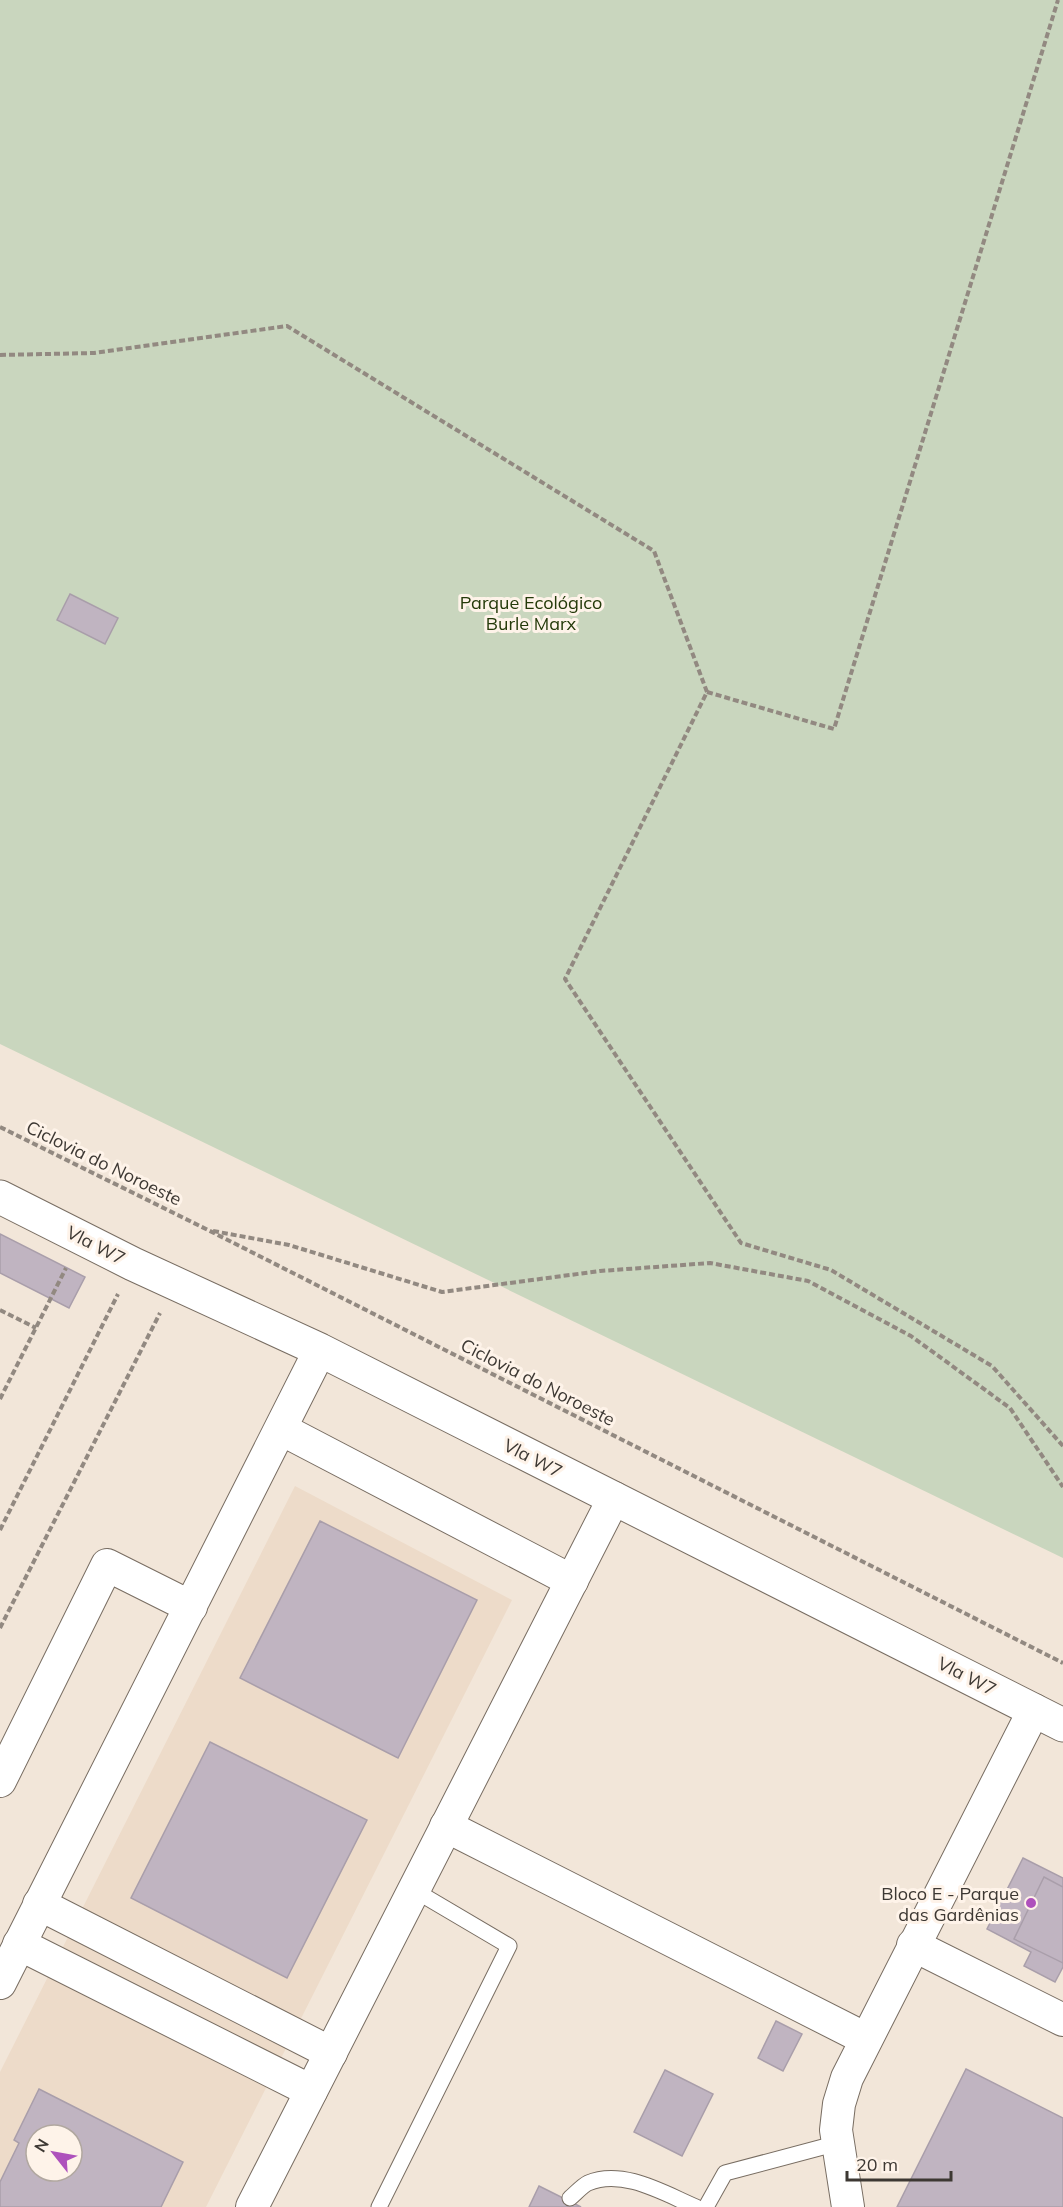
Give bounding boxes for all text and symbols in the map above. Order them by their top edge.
park label: Parque Ecológico Burle Marx [460,591,602,635]
street label: Ciclovia do Noroeste [23,1115,185,1211]
street label: Vla W7 [63,1220,129,1270]
street label: Ciclovia do Noroeste [457,1333,619,1431]
street label: Vla W7 [500,1433,566,1483]
street label: Vla W7 [934,1651,1000,1701]
place label: Bloco E - Parque das Gardênias [881,1882,1019,1926]
marker: Bloco E - Parque das Gardênias [1024,1896,1038,1910]
north arrow [24,2123,84,2183]
text: N [29,2135,53,2156]
scale bar [847,2144,950,2182]
text: 20 m [856,2153,898,2176]

